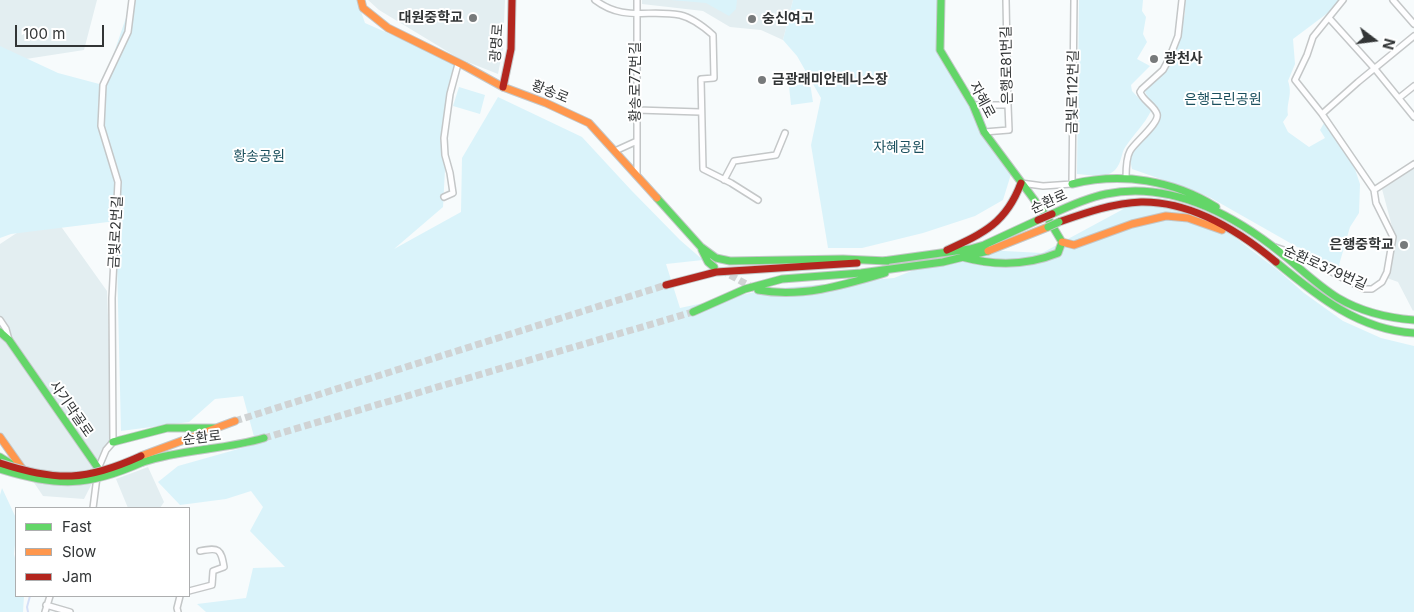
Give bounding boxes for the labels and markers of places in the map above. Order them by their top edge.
place label: 대원중학교 [399,10,463,26]
place label: 숭신여고 [762,11,814,27]
marker: 대원중학교 [467,12,479,24]
marker: 숭신여고 [746,13,758,25]
place label: 광천사 [1164,51,1203,67]
marker: 광천사 [1148,53,1160,65]
place label: 금광래미안테니스장 [772,72,888,88]
marker: 금광래미안테니스장 [756,74,768,86]
place label: 은행중학교 [1330,237,1394,253]
marker: 은행중학교 [1398,239,1410,251]

